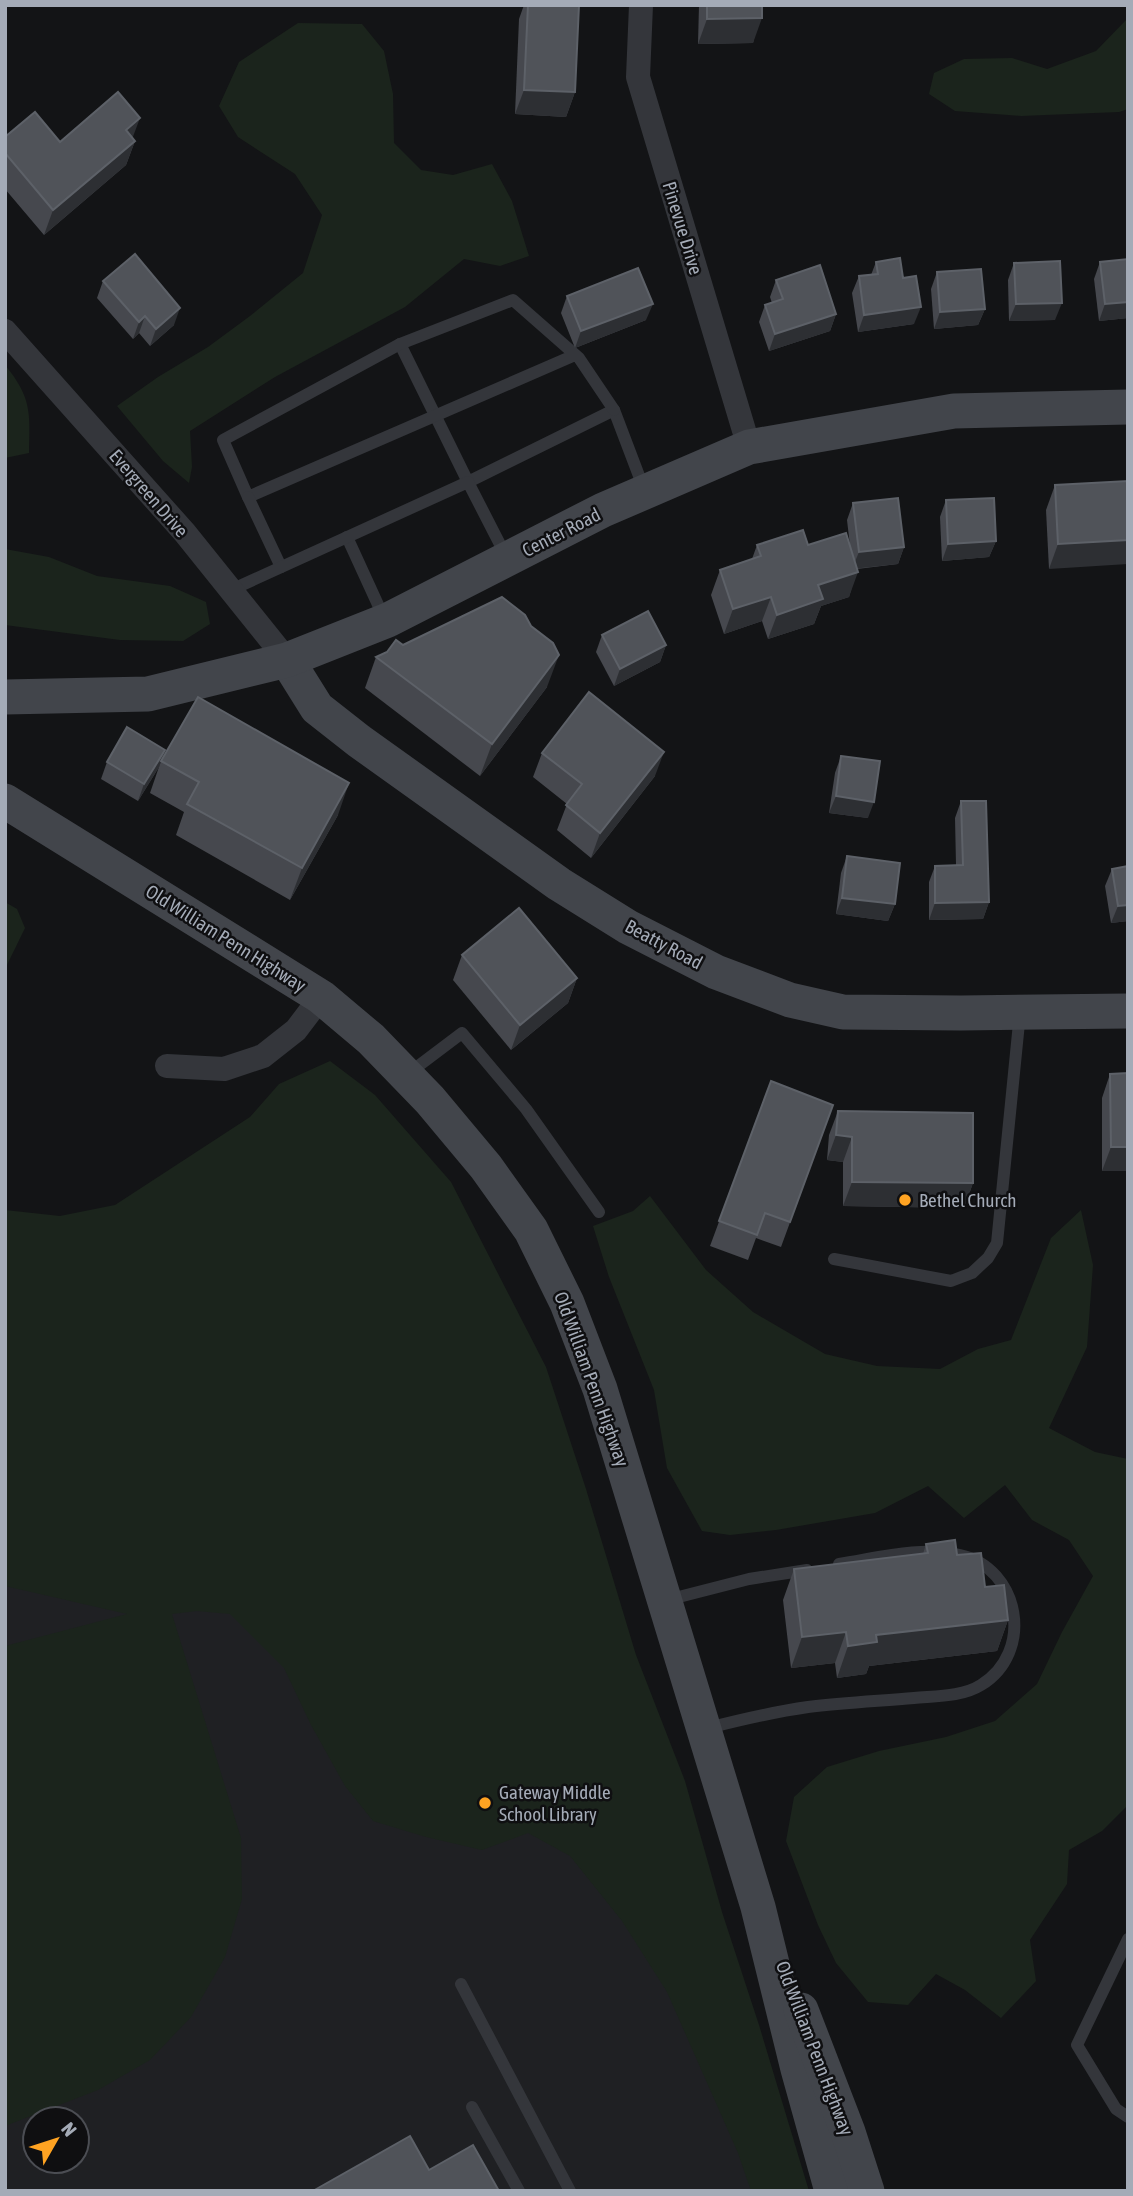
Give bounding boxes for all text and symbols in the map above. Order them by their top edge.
street label: Pinevue Drive [658,179,708,277]
street label: Evergreen Drive [105,445,193,541]
street label: Center Road [518,503,604,561]
street label: Old William Penn Highway [142,880,310,996]
street label: Beatty Road [622,915,706,973]
place label: Bethel Church [919,1189,1016,1211]
marker: Bethel Church [897,1192,913,1208]
street label: Old William Penn Highway [550,1288,634,1470]
place label: Gateway Middle School Library [499,1781,611,1825]
marker: Gateway Middle School Library [477,1795,493,1811]
street label: Old William Penn Highway [772,1958,858,2138]
north arrow [21,2105,91,2175]
text: N [57,2118,81,2141]

